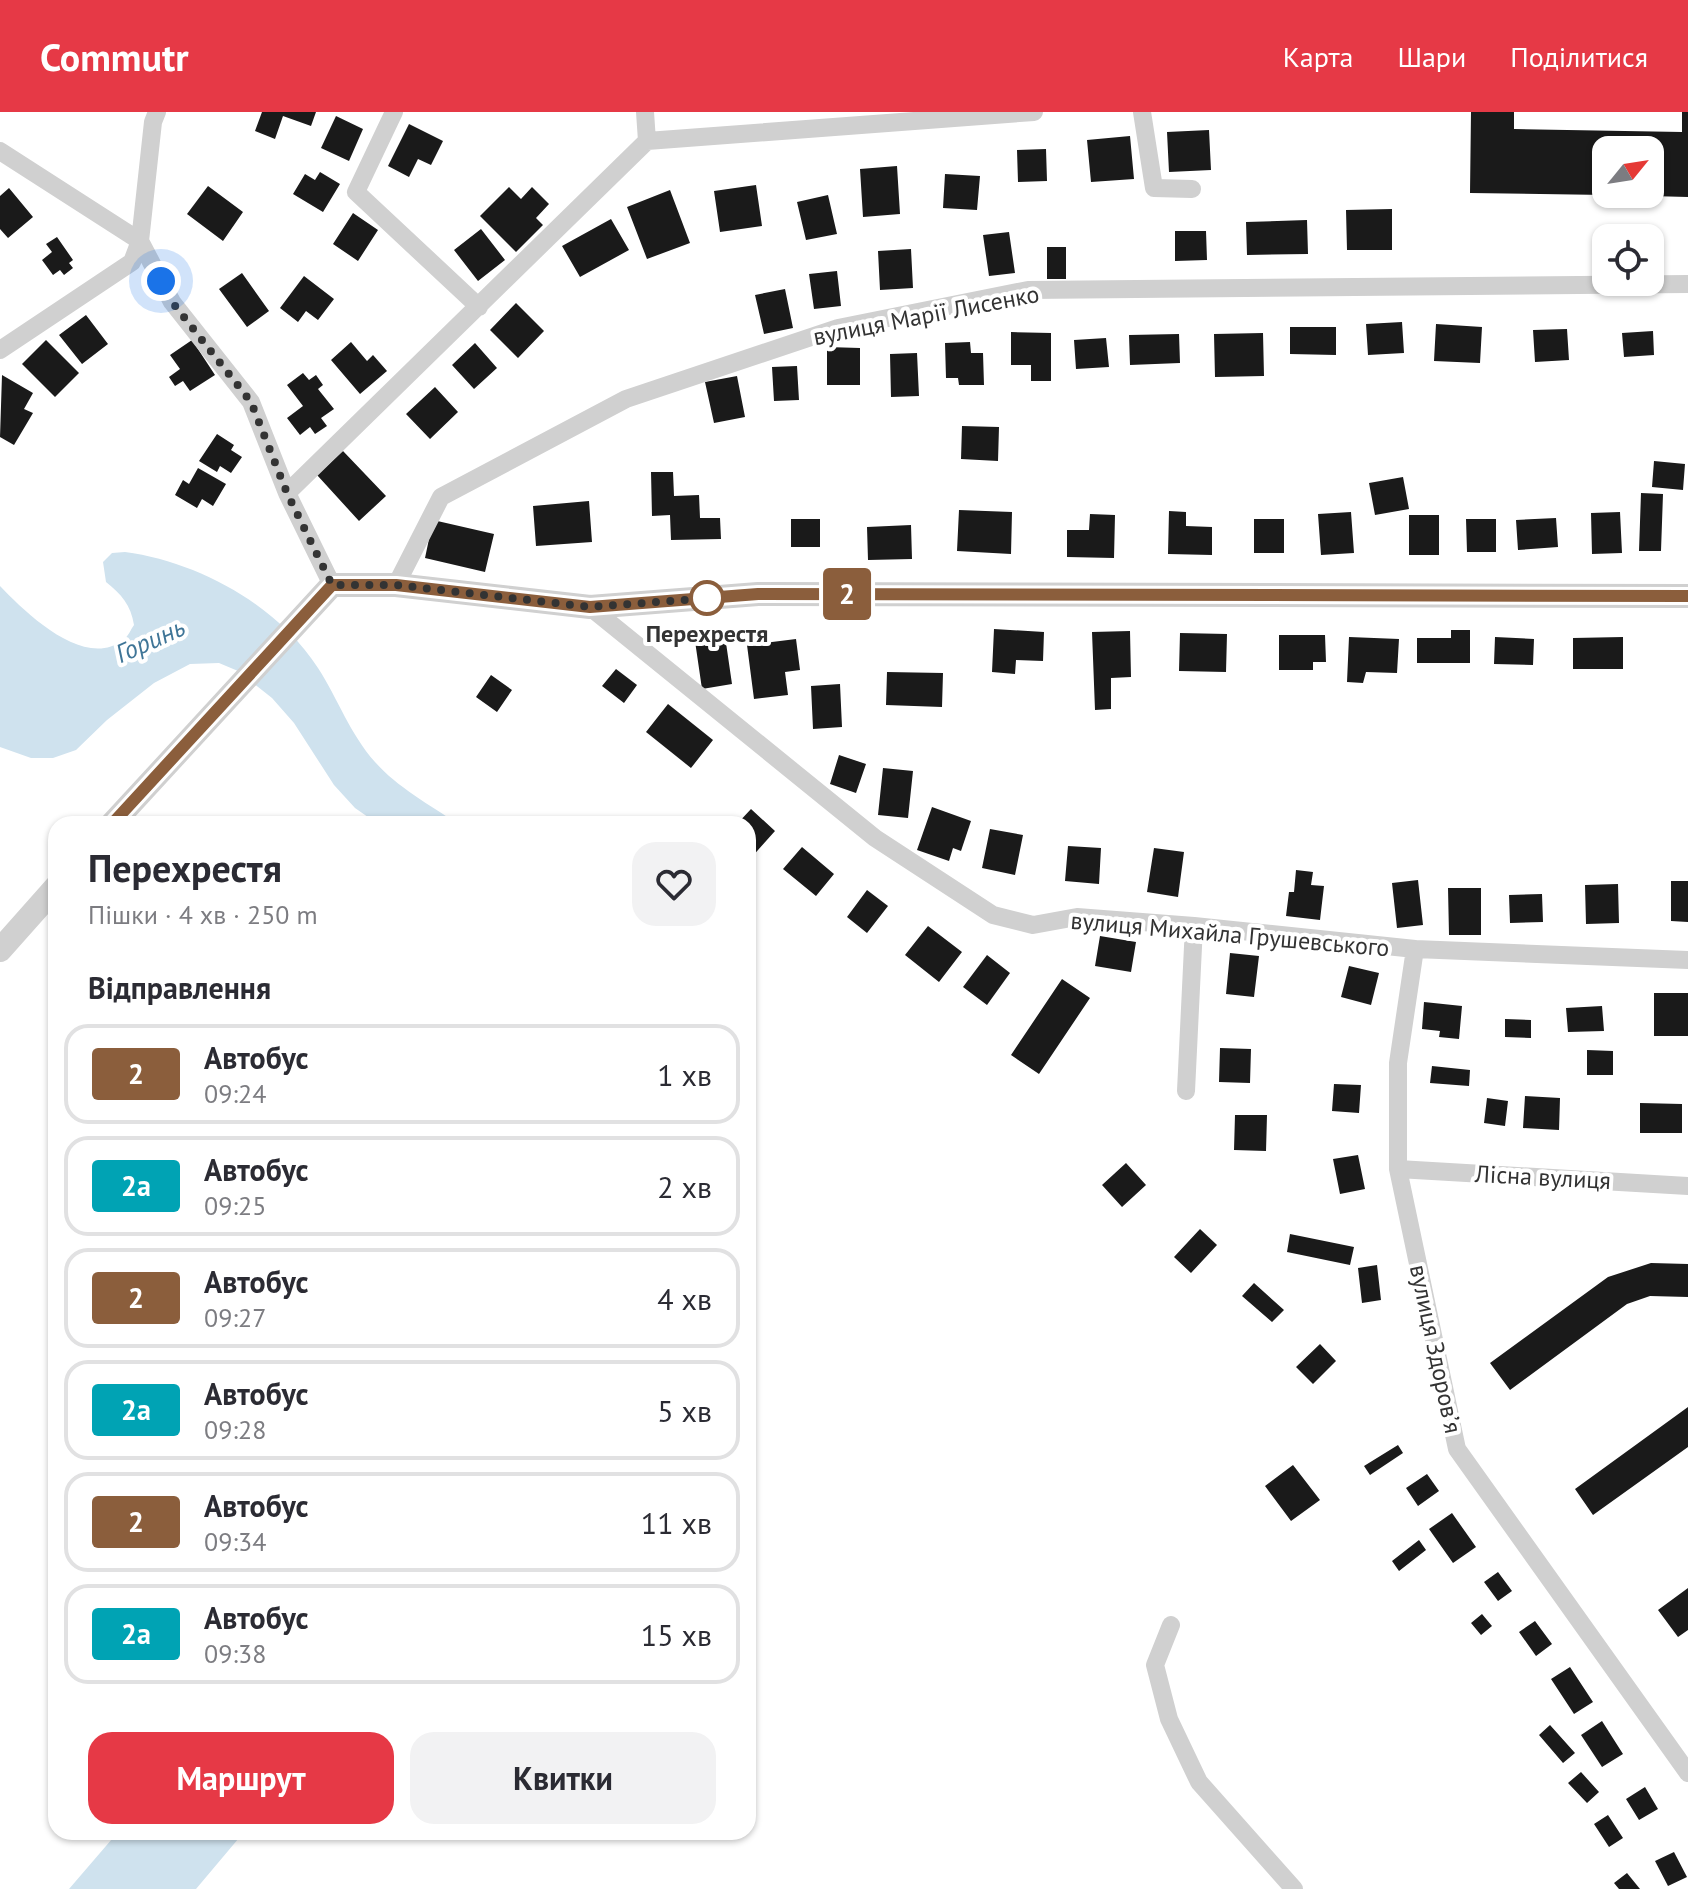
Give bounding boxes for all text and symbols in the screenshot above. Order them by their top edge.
text: Commutr [40,32,189,81]
text: Карта [1283,38,1353,75]
text: Шари [1397,38,1466,75]
text: Поділитися [1510,38,1648,75]
north arrow [1592,136,1664,208]
map controls [1592,136,1664,296]
button: locate [1592,224,1664,296]
your location [141,261,181,301]
street label: вулиця Марії Лисенко [810,278,1042,352]
line badge: 2 [821,568,873,620]
text: 2 [839,575,855,612]
marker: Перехрестя [690,581,724,615]
water label: Горинь [110,610,190,670]
place label: Перехрестя [646,618,768,649]
button: heart [632,842,716,926]
text: Перехрестя [88,843,282,892]
text: Пішки · 4 хв · 250 m [88,898,318,931]
street label: вулиця Михайла Грушевського [1069,905,1391,963]
text: Відправлення [88,968,271,1007]
text: Автобус [204,1038,309,1077]
text: 2 [128,1055,144,1092]
text: 1 хв [657,1055,712,1094]
text: 09:24 [204,1077,266,1110]
text: Автобус [204,1150,309,1189]
street label: Лісна вулиця [1473,1158,1612,1196]
text: 2а [121,1167,151,1204]
text: 2 хв [657,1167,712,1206]
text: 09:25 [204,1189,266,1222]
text: Автобус [204,1262,309,1301]
street label: вулиця Здоровʼя [1403,1262,1469,1436]
text: 2 [128,1279,144,1316]
text: 4 хв [657,1279,712,1318]
text: 09:27 [204,1301,266,1334]
text: Автобус [204,1374,309,1413]
text: 2а [121,1391,151,1428]
text: 5 хв [657,1391,712,1430]
text: 09:28 [204,1413,266,1446]
text: Автобус [204,1486,309,1525]
text: 2 [128,1503,144,1540]
text: 11 хв [641,1503,712,1542]
text: 09:34 [204,1525,266,1558]
text: Автобус [204,1598,309,1637]
text: 2а [121,1615,151,1652]
text: 15 хв [641,1615,712,1654]
text: 09:38 [204,1637,266,1670]
button: Маршрут [88,1732,394,1824]
button: Квитки [410,1732,716,1824]

